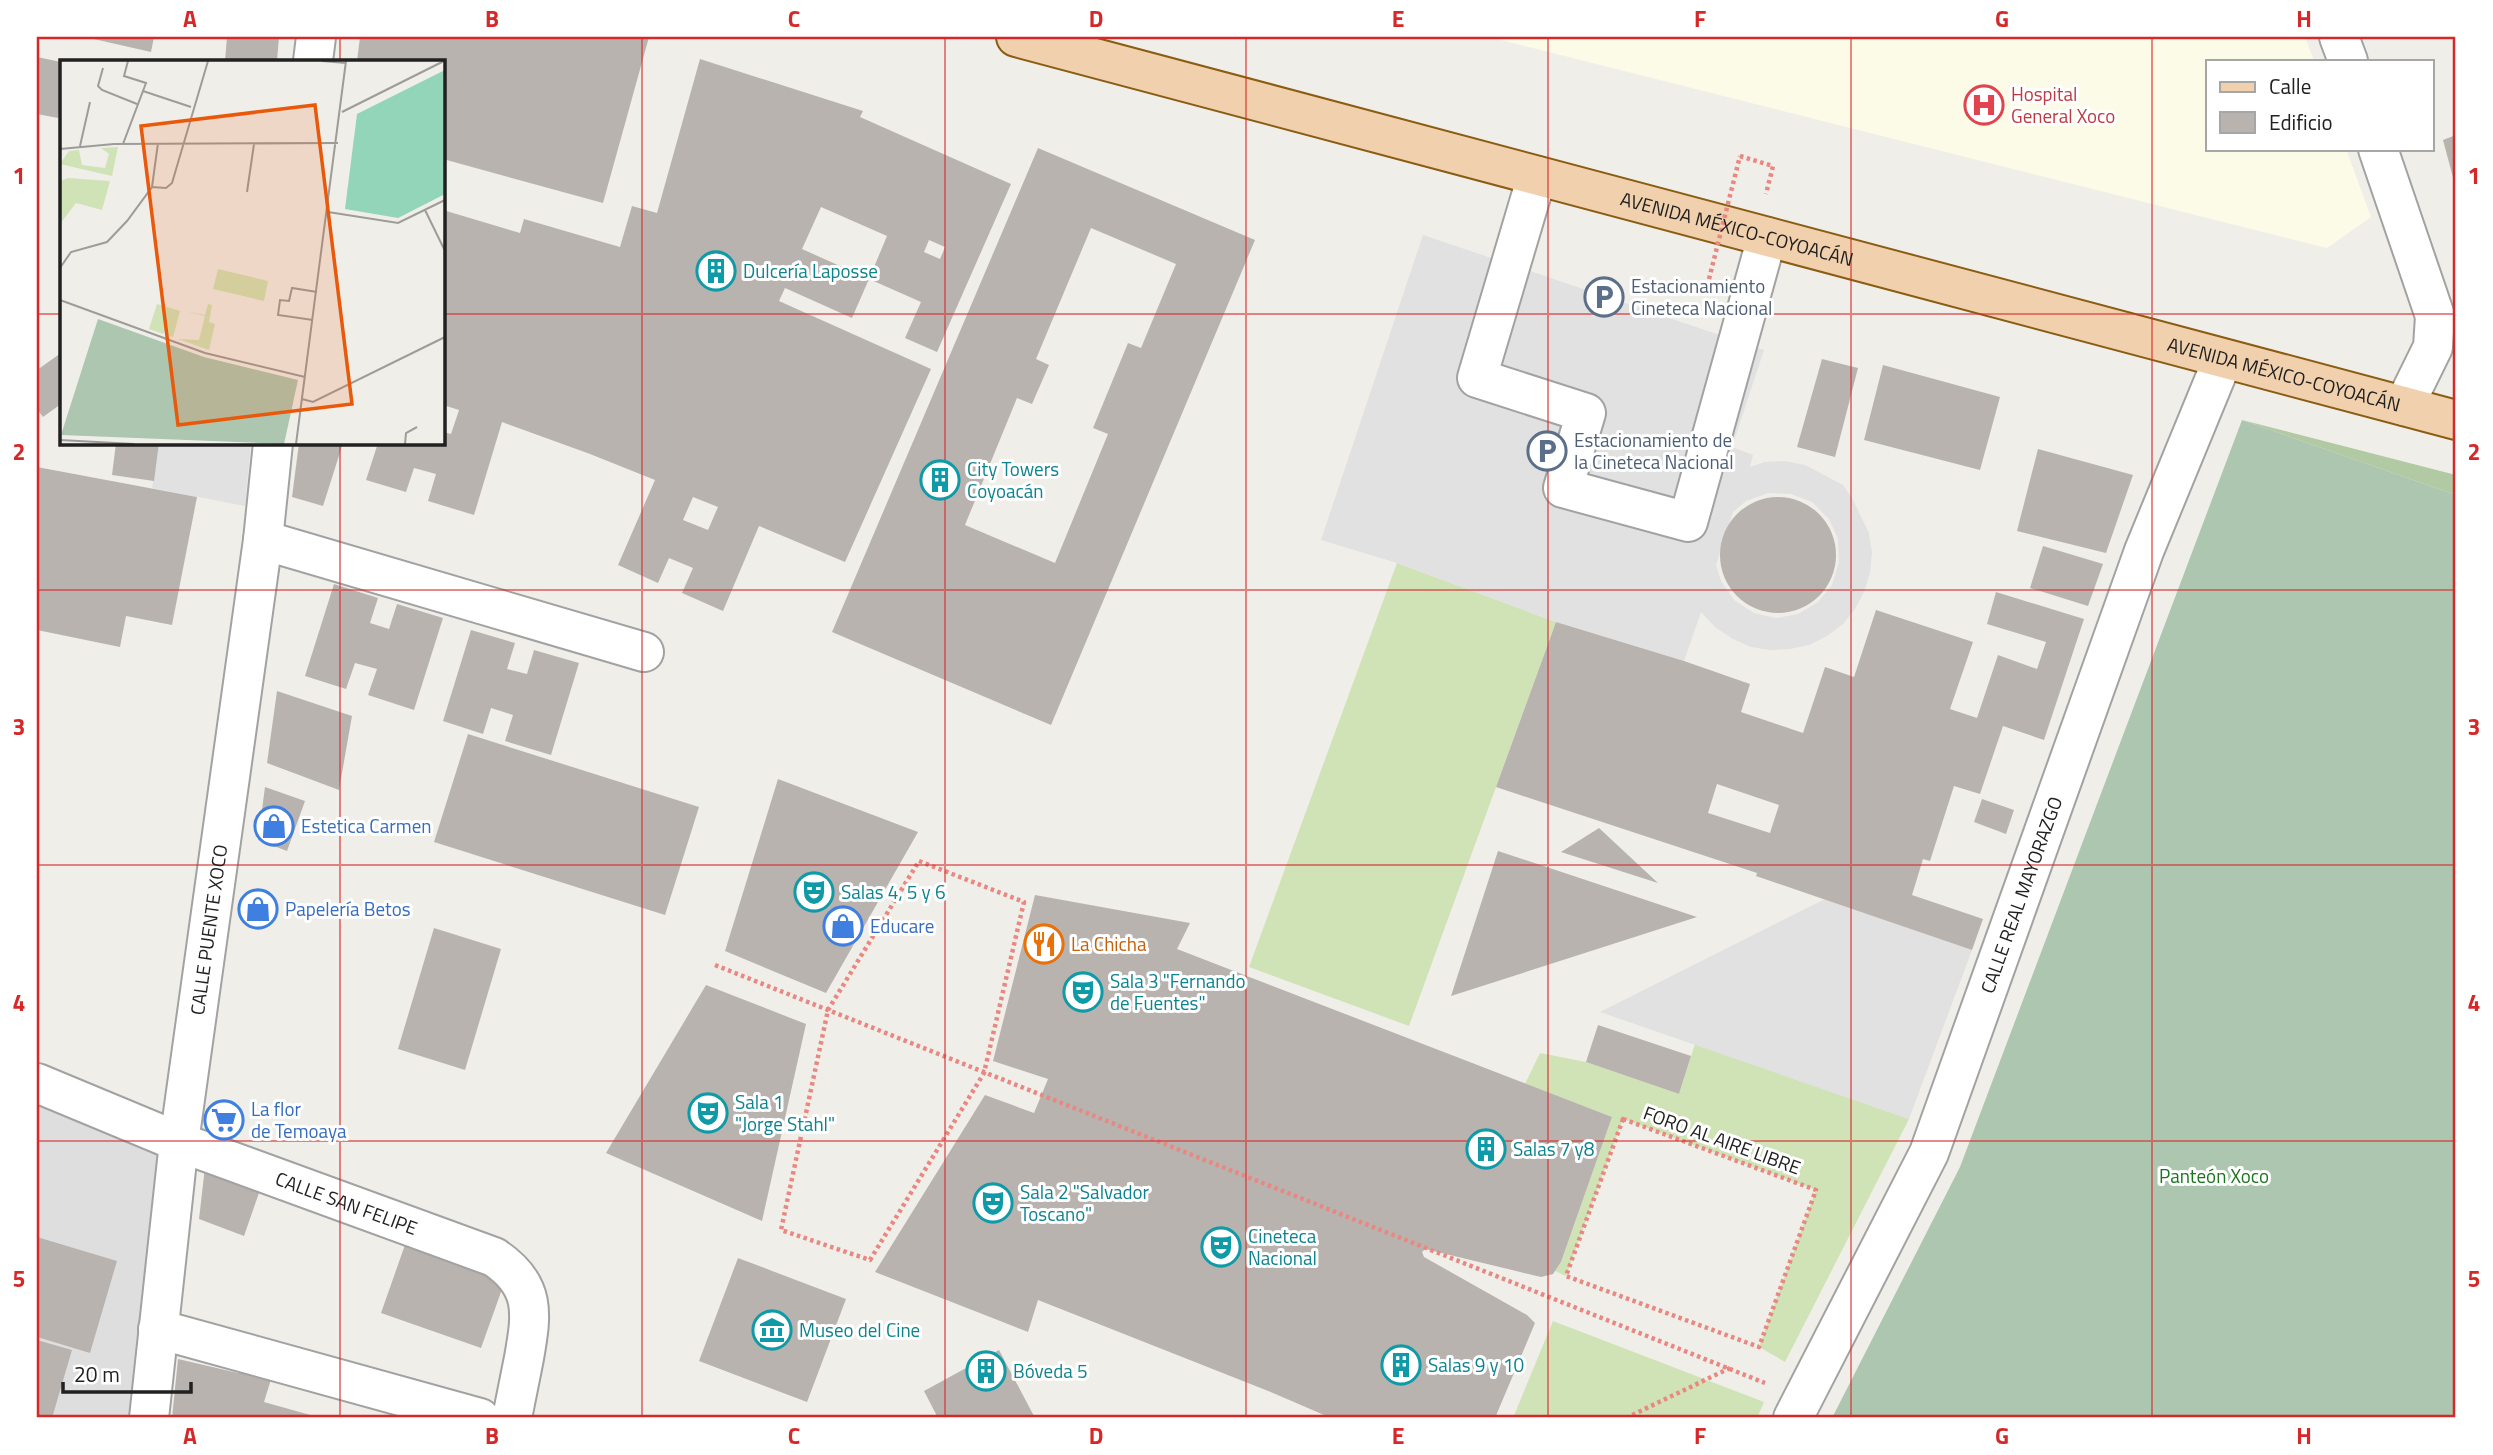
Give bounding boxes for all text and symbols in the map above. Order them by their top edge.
text: A [183,1,197,36]
text: B [485,1,499,36]
text: C [788,1,800,36]
text: D [1089,1,1103,36]
text: E [1392,1,1404,36]
text: F [1694,1,1706,36]
text: G [1995,1,2009,36]
text: H [2296,1,2312,36]
inset map [60,60,444,444]
legend [2206,60,2434,150]
text: Calle [2269,70,2311,102]
place label: Hospital General Xoco [2011,79,2115,130]
hospital icon: Hospital General Xoco [1963,84,2005,126]
text: Edificio [2269,106,2333,138]
text: 1 [13,158,25,193]
text: 1 [2468,158,2480,193]
street label: AVENIDA MÉXICO-COYOACÁN [1617,183,1857,273]
building icon: Dulcería Laposse [695,250,737,292]
place label: Dulcería Laposse [743,256,878,285]
place label: Estacionamiento Cineteca Nacional [1631,271,1772,322]
parking icon: Estacionamiento Cineteca Nacional [1583,276,1625,318]
street label: AVENIDA MÉXICO-COYOACÁN [2164,329,2404,419]
place label: Estacionamiento de la Cineteca Nacional [1574,425,1734,476]
parking icon: Estacionamiento de la Cineteca Nacional [1526,430,1568,472]
text: 2 [13,434,25,469]
text: 2 [2468,434,2480,469]
place label: City Towers Coyoacán [967,454,1059,505]
building icon: City Towers Coyoacán [919,459,961,501]
text: 3 [13,709,25,744]
text: 3 [2468,709,2480,744]
street label: CALLE REAL MAYORAZGO [1972,792,2069,997]
shop icon: Estetica Carmen [253,805,295,847]
place label: Estetica Carmen [301,811,431,840]
street label: CALLE PUENTE XOCO [182,843,234,1017]
theatre icon: Salas 4, 5 y 6 [793,871,835,913]
place label: Salas 4, 5 y 6 [841,877,946,906]
shop icon: Papelería Betos [237,888,279,930]
place label: Papelería Betos [285,894,411,923]
shop icon: Educare [822,905,864,947]
place label: Educare [870,911,934,940]
restaurant icon: La Chicha [1023,923,1065,965]
place label: La Chicha [1071,929,1147,958]
place label: Sala 3 "Fernando de Fuentes" [1110,966,1246,1017]
theatre icon: Sala 3 "Fernando de Fuentes" [1062,971,1104,1013]
text: 4 [13,985,25,1020]
text: 4 [2468,985,2480,1020]
place label: Sala 1 "Jorge Stahl" [735,1087,835,1138]
theatre icon: Sala 1 "Jorge Stahl" [687,1092,729,1134]
place label: La flor de Temoaya [251,1094,347,1145]
street label: FORO AL AIRE LIBRE [1639,1098,1805,1181]
supermarket icon: La flor de Temoaya [203,1099,245,1141]
building icon: Salas 7 y8 [1465,1128,1507,1170]
place label: Salas 7 y8 [1513,1134,1595,1163]
park label: Panteón Xoco [2159,1161,2269,1190]
street label: CALLE SAN FELIPE [272,1163,422,1242]
place label: Sala 2 "Salvador Toscano" [1020,1177,1150,1228]
theatre icon: Sala 2 "Salvador Toscano" [972,1182,1014,1224]
place label: Cineteca Nacional [1248,1221,1317,1272]
theatre icon: Cineteca Nacional [1200,1226,1242,1268]
text: 5 [13,1261,25,1296]
text: 5 [2468,1261,2480,1296]
museum icon: Museo del Cine [751,1309,793,1351]
place label: Museo del Cine [799,1315,920,1344]
building icon: Salas 9 y 10 [1380,1344,1422,1386]
scale bar [63,1350,191,1394]
building icon: Bóveda 5 [965,1350,1007,1392]
place label: Salas 9 y 10 [1428,1350,1524,1379]
place label: Bóveda 5 [1013,1356,1088,1385]
text: 20 m [74,1358,120,1390]
text: A [183,1418,197,1453]
text: B [485,1418,499,1453]
text: C [788,1418,800,1453]
text: D [1089,1418,1103,1453]
text: E [1392,1418,1404,1453]
text: F [1694,1418,1706,1453]
text: G [1995,1418,2009,1453]
text: H [2296,1418,2312,1453]

